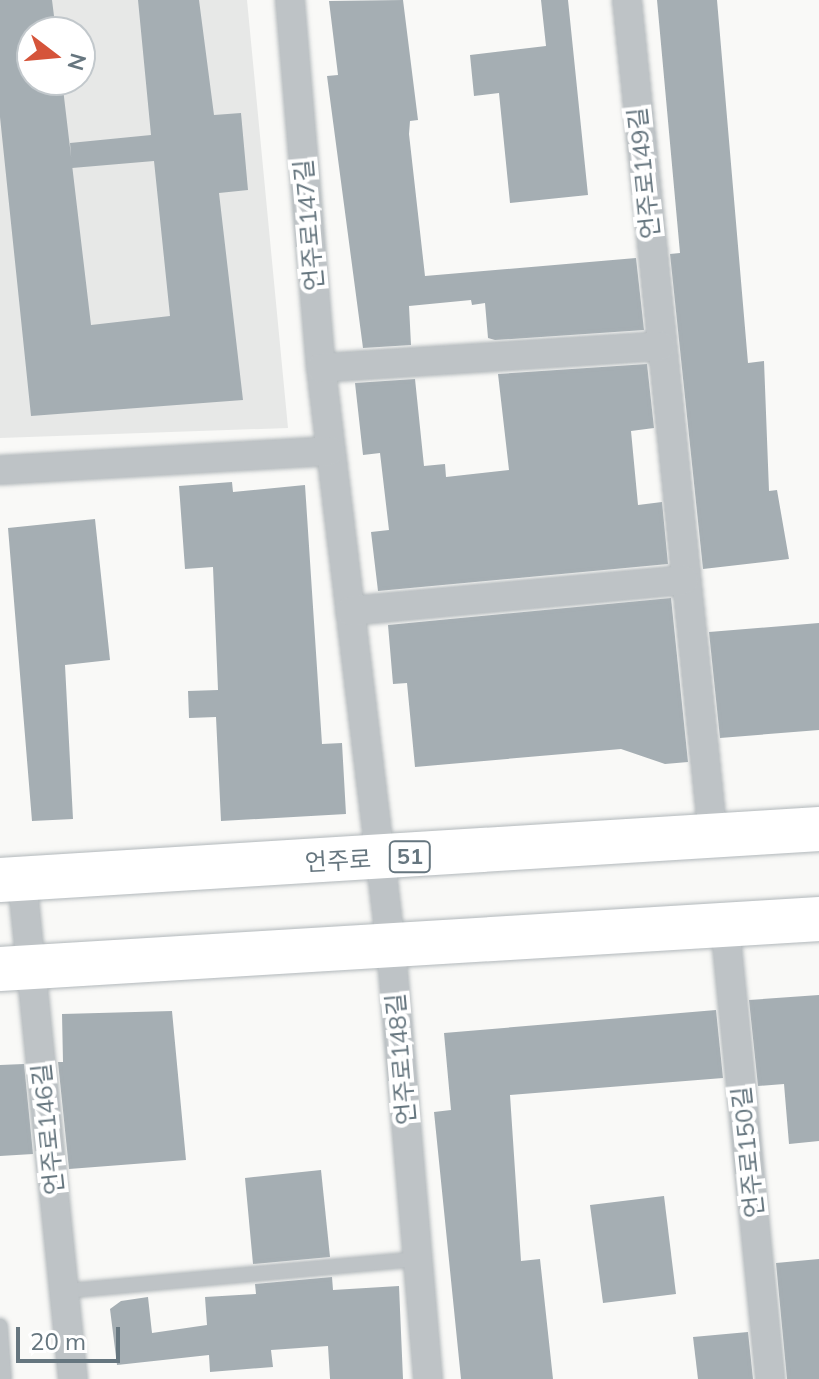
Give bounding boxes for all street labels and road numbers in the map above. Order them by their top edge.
street label: 언주로149길 [623,106,665,240]
street label: 언주로147길 [289,158,329,292]
road number: 51 [388,839,432,875]
street label: 언주로 [304,845,372,877]
street label: 언주로148길 [381,992,421,1126]
street label: 언주로146길 [27,1062,69,1196]
street label: 언주로150길 [727,1085,769,1219]

